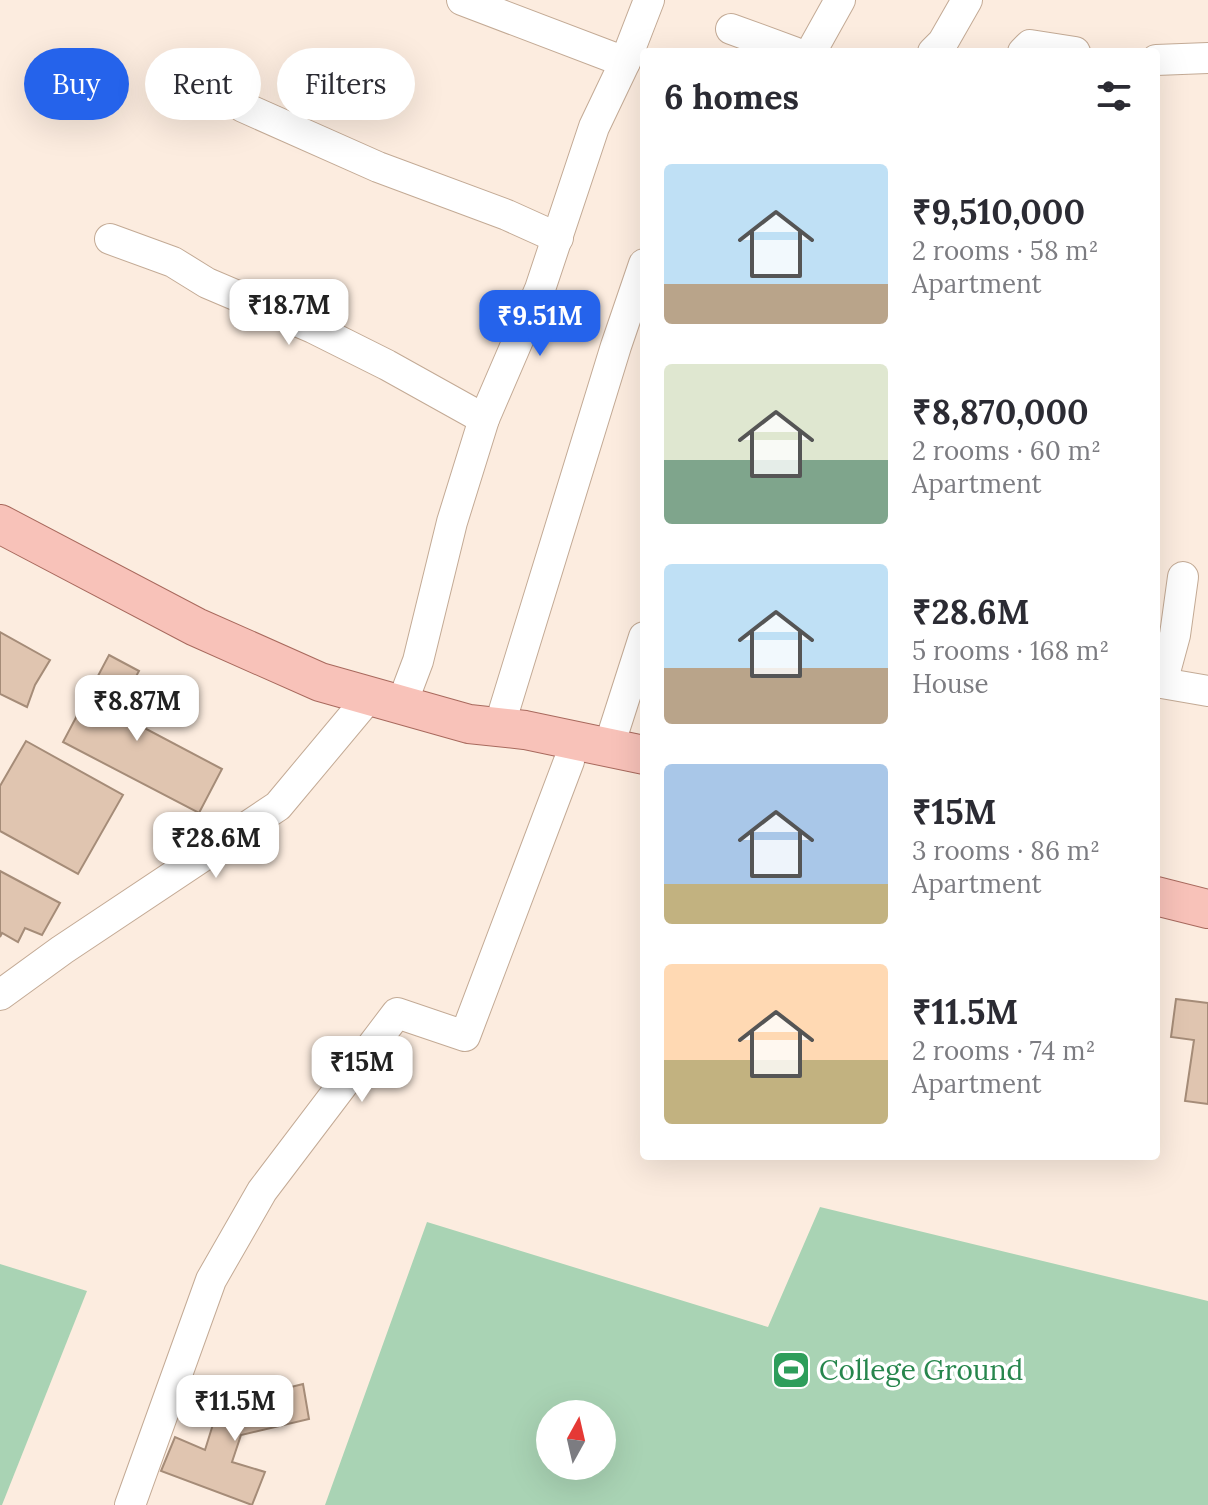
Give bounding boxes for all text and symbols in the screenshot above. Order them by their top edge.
chip: Buy [24,48,129,120]
chip: Rent [145,48,261,120]
chip: Filters [277,48,415,120]
icon: filters [1092,74,1136,118]
text: 6 homes [664,75,799,118]
text: ₹9,510,000 [912,190,1085,233]
icon: home [728,196,824,292]
text: 2 rooms · 58 m² [912,234,1099,267]
text: Apartment [912,267,1042,300]
pin: ₹18.7M [224,279,354,347]
text: ₹18.7M [247,288,331,321]
pin: ₹9.51M [475,290,605,358]
text: ₹9.51M [497,299,583,332]
text: ₹8,870,000 [912,390,1089,433]
icon: home [728,396,824,492]
text: 2 rooms · 60 m² [912,434,1101,467]
text: Apartment [912,467,1042,500]
text: ₹28.6M [912,590,1030,633]
icon: home [728,596,824,692]
text: 5 rooms · 168 m² [912,634,1109,667]
text: House [912,667,989,700]
pin: ₹8.87M [72,675,202,743]
text: ₹8.87M [93,684,181,717]
text: ₹15M [912,790,997,833]
icon: home [728,796,824,892]
pin: ₹28.6M [151,812,281,880]
text: ₹28.6M [171,821,261,854]
text: 3 rooms · 86 m² [912,834,1100,867]
text: Apartment [912,867,1042,900]
text: ₹11.5M [912,990,1018,1033]
icon: home [728,996,824,1092]
text: 2 rooms · 74 m² [912,1034,1096,1067]
pin: ₹15M [315,1036,409,1104]
text: ₹15M [330,1045,394,1078]
text: Apartment [912,1067,1042,1100]
sports icon: College Ground [770,1349,812,1391]
place label: College Ground [819,1352,1023,1388]
pin: ₹11.5M [170,1375,300,1443]
text: ₹11.5M [194,1384,276,1417]
north arrow [536,1400,616,1480]
map controls [536,1400,616,1480]

